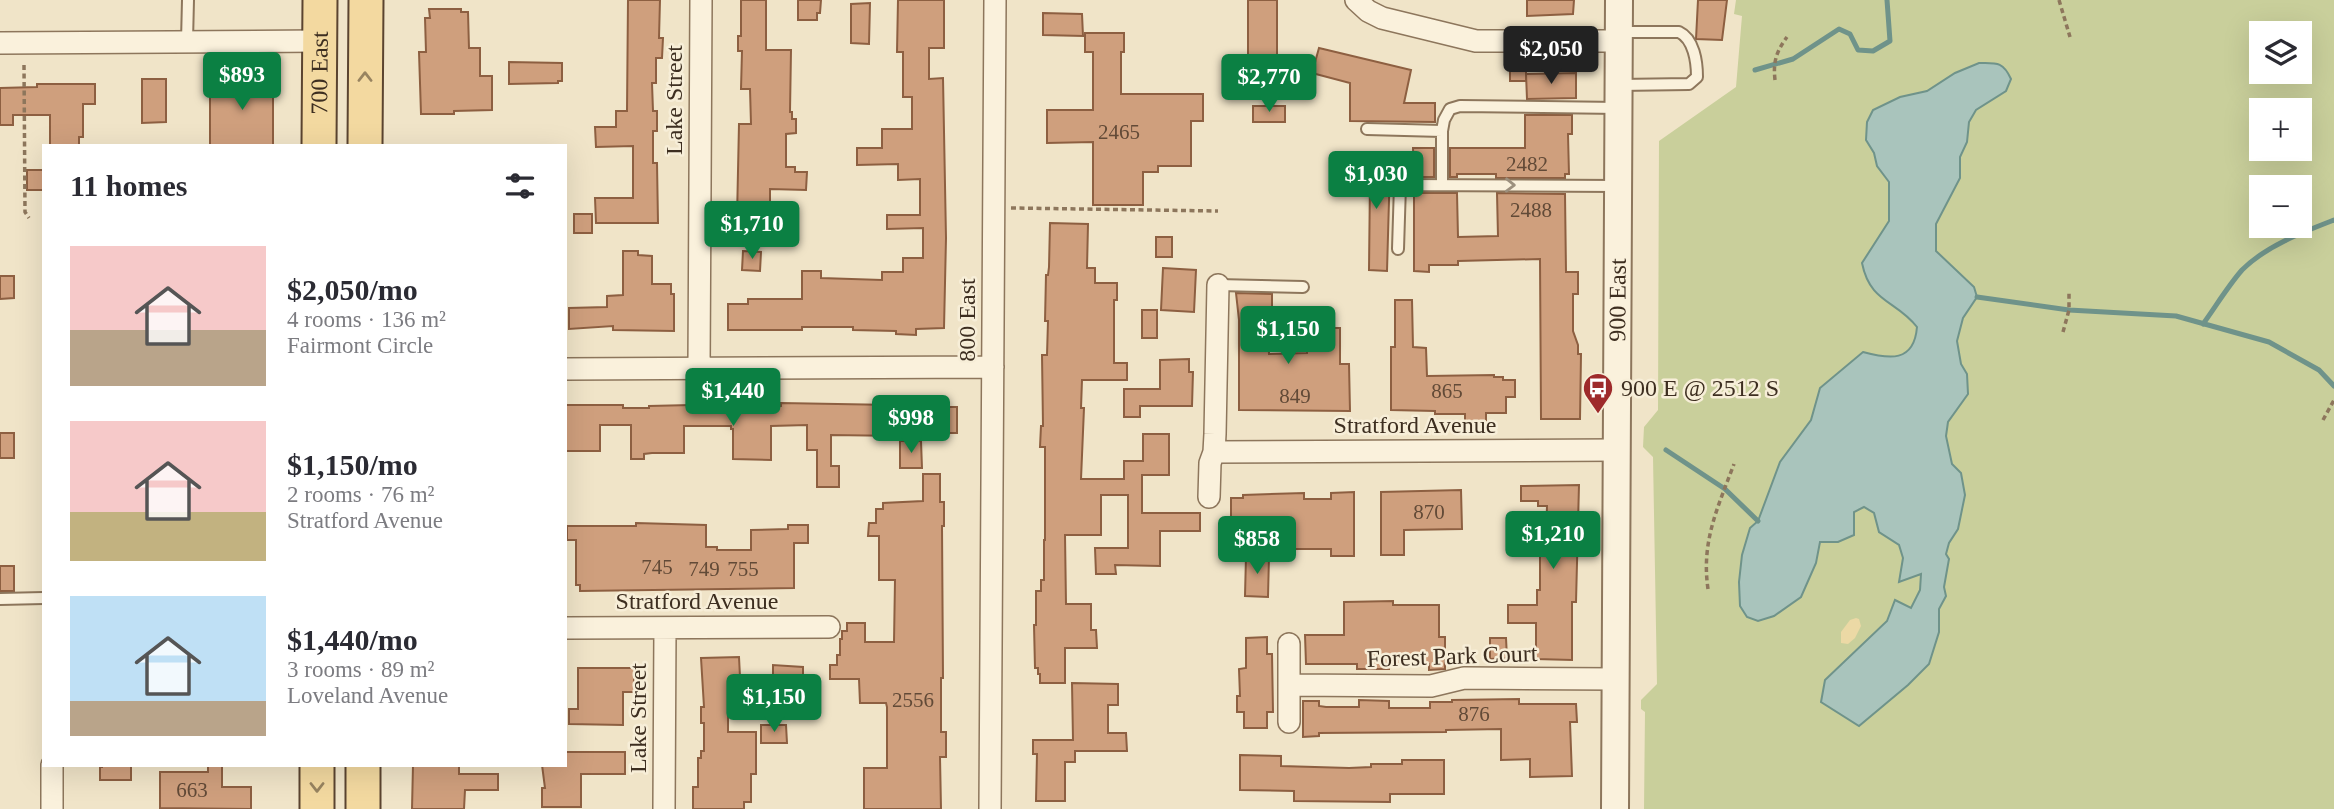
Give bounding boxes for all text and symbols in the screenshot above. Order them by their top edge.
map controls [2249,21,2312,238]
button: layers [2249,21,2312,84]
pin: $2,050 [1494,27,1608,86]
street label: 700 East [306,31,333,115]
text: $2,050 [1519,36,1583,61]
street label: Lake Street [661,45,687,155]
pin: $893 [201,52,283,112]
pin: $2,770 [1212,54,1326,114]
text: $893 [219,62,265,87]
text: $2,770 [1237,64,1301,89]
one-way arrow [357,71,373,82]
button: + [2249,98,2312,161]
house number: 2465 [1098,120,1140,144]
pin: $1,030 [1319,152,1433,211]
house number: 2482 [1506,152,1548,176]
text: $1,030 [1344,161,1408,186]
icon: filters [501,167,539,205]
text: 11 homes [70,169,188,202]
button: − [2249,175,2312,238]
one-way arrow [1505,178,1516,193]
house number: 2488 [1510,198,1552,222]
pin: $1,710 [695,202,809,261]
text: $1,710 [720,211,784,236]
street label: 900 East [1604,258,1631,342]
text: $2,050/mo [287,273,418,306]
icon: home [126,274,210,358]
street label: 800 East [954,278,980,362]
pin: $1,150 [1231,306,1345,366]
text: 4 rooms · 136 m² [287,307,446,332]
text: $1,150 [1256,316,1320,341]
text: Fairmont Circle [287,333,433,358]
pin: $1,440 [676,368,790,428]
bus stop icon: 900 E @ 2512 S [1581,371,1615,415]
place label: 900 E @ 2512 S [1621,375,1779,401]
text: $1,440 [701,378,765,403]
house number: 865 [1431,379,1463,403]
house number: 849 [1279,384,1311,408]
pin: $998 [870,396,952,455]
text: $998 [888,405,934,430]
street label: Stratford Avenue [1334,412,1496,438]
text: $1,150/mo [287,448,418,481]
icon: home [126,449,210,533]
text: 2 rooms · 76 m² [287,482,434,507]
house number: 870 [1413,500,1445,524]
text: Stratford Avenue [287,508,443,533]
pin: $1,210 [1496,512,1610,571]
pin: $858 [1216,516,1298,576]
text: $1,210 [1521,521,1585,546]
text: $858 [1234,526,1280,551]
house number: 745 [641,555,673,579]
house number: 749 [688,557,720,581]
house number: 755 [727,557,759,581]
street label: Stratford Avenue [616,588,778,614]
text: $1,440/mo [287,623,418,656]
icon: home [126,624,210,708]
street label: Forest Park Court [1366,640,1538,672]
text: 3 rooms · 89 m² [287,657,434,682]
street label: Lake Street [625,663,651,773]
pin: $1,150 [717,674,831,734]
text: Loveland Avenue [287,683,448,708]
text: $1,150 [742,684,806,709]
house number: 2556 [892,688,934,712]
house number: 876 [1458,702,1490,726]
house number: 663 [176,778,208,802]
one-way arrow [309,782,325,793]

